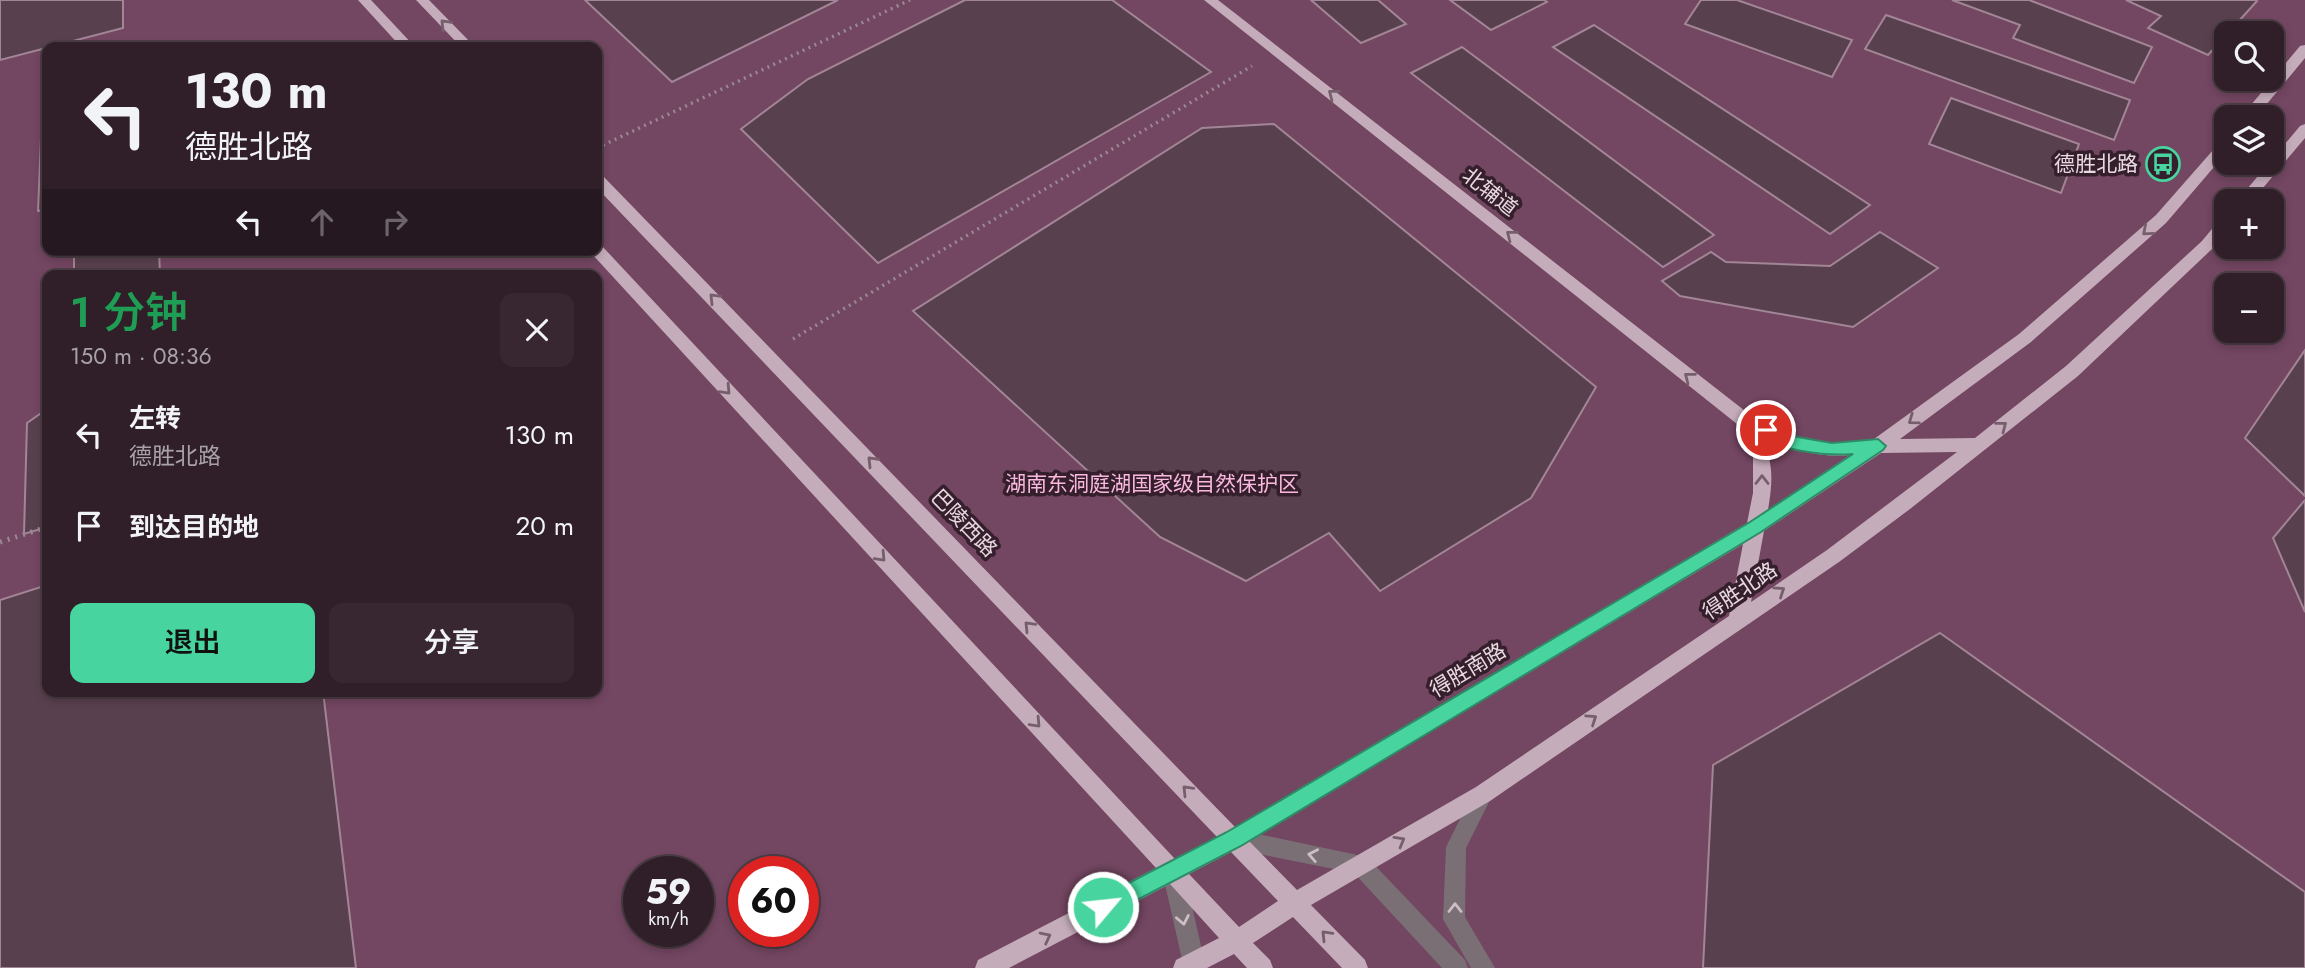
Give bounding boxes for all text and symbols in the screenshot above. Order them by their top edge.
one-way arrow [441,19,454,32]
map controls [2214,21,2284,343]
button: search [2214,21,2284,91]
text: 130 m [185,56,328,126]
icon: left [70,70,161,161]
one-way arrow [1328,90,1341,102]
button: layers [2214,105,2284,175]
text: 德胜北路 [185,124,313,170]
bus stop icon: 德胜北路 [2144,145,2182,183]
place label: 德胜北路 [2054,149,2138,179]
street label: 北辅道 [1456,161,1524,223]
button: + [2214,189,2284,259]
icon: left [230,203,268,241]
icon: ahead [303,203,341,241]
icon: right [376,203,414,241]
one-way arrow [2142,223,2155,235]
one-way arrow [1506,231,1518,244]
button: − [2214,273,2284,343]
text: 1 分钟 [70,282,187,343]
button: close [500,293,574,367]
one-way arrow [709,293,722,306]
text: 150 m · 08:36 [70,339,212,373]
one-way arrow [1684,372,1697,385]
one-way arrow [718,382,731,395]
text: 左转 [129,399,181,437]
pin [1736,400,1796,460]
icon: arrive [1747,411,1785,449]
one-way arrow [1908,412,1921,424]
icon: left [70,416,108,454]
text: 130 m [504,416,574,454]
one-way arrow [1994,422,2007,435]
text: 德胜北路 [129,439,221,473]
one-way arrow [867,457,880,470]
park label: 湖南东洞庭湖国家级自然保护区 [1005,469,1299,499]
one-way arrow [1754,475,1770,485]
street label: 巴陵西路 [924,482,1004,564]
icon: arrive [70,507,108,545]
text: 20 m [516,507,574,545]
text: 到达目的地 [129,508,259,546]
one-way arrow [873,549,886,562]
street label: 得胜北路 [1697,555,1783,627]
one-way arrow [1772,587,1785,599]
button: 退出 [70,603,315,683]
button: 分享 [329,603,574,683]
one-way arrow [1025,621,1038,634]
street label: 得胜南路 [1424,636,1512,704]
one-way arrow [1028,715,1040,728]
one-way arrow [1584,715,1597,727]
one-way arrow [1182,785,1195,798]
one-way arrow [1393,836,1406,849]
one-way arrow [1307,848,1319,863]
speed limit sign: 60 [728,856,819,947]
text: 59 [646,867,692,917]
position arrow [1066,870,1140,944]
one-way arrow [1447,902,1463,913]
text: km/h [648,906,689,932]
one-way arrow [1174,914,1189,926]
one-way arrow [1322,930,1335,943]
one-way arrow [1039,931,1052,945]

